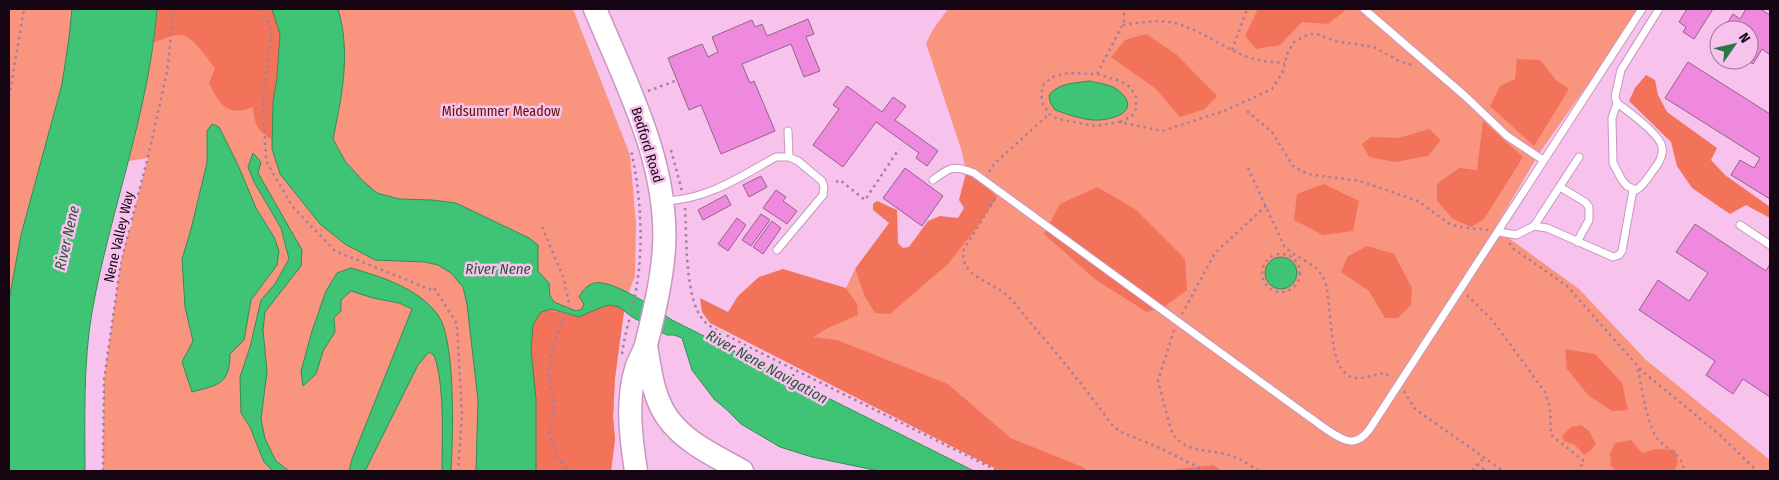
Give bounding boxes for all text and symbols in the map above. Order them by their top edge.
north arrow [1709,20,1759,70]
text: N [1735,30,1754,46]
park label: Midsummer Meadow [442,103,560,120]
street label: Bedford Road [627,105,667,185]
street label: Nene Valley Way [100,189,138,284]
water label: River Nene [51,204,83,272]
water label: River Nene [465,260,531,278]
water label: River Nene Navigation [703,326,831,408]

